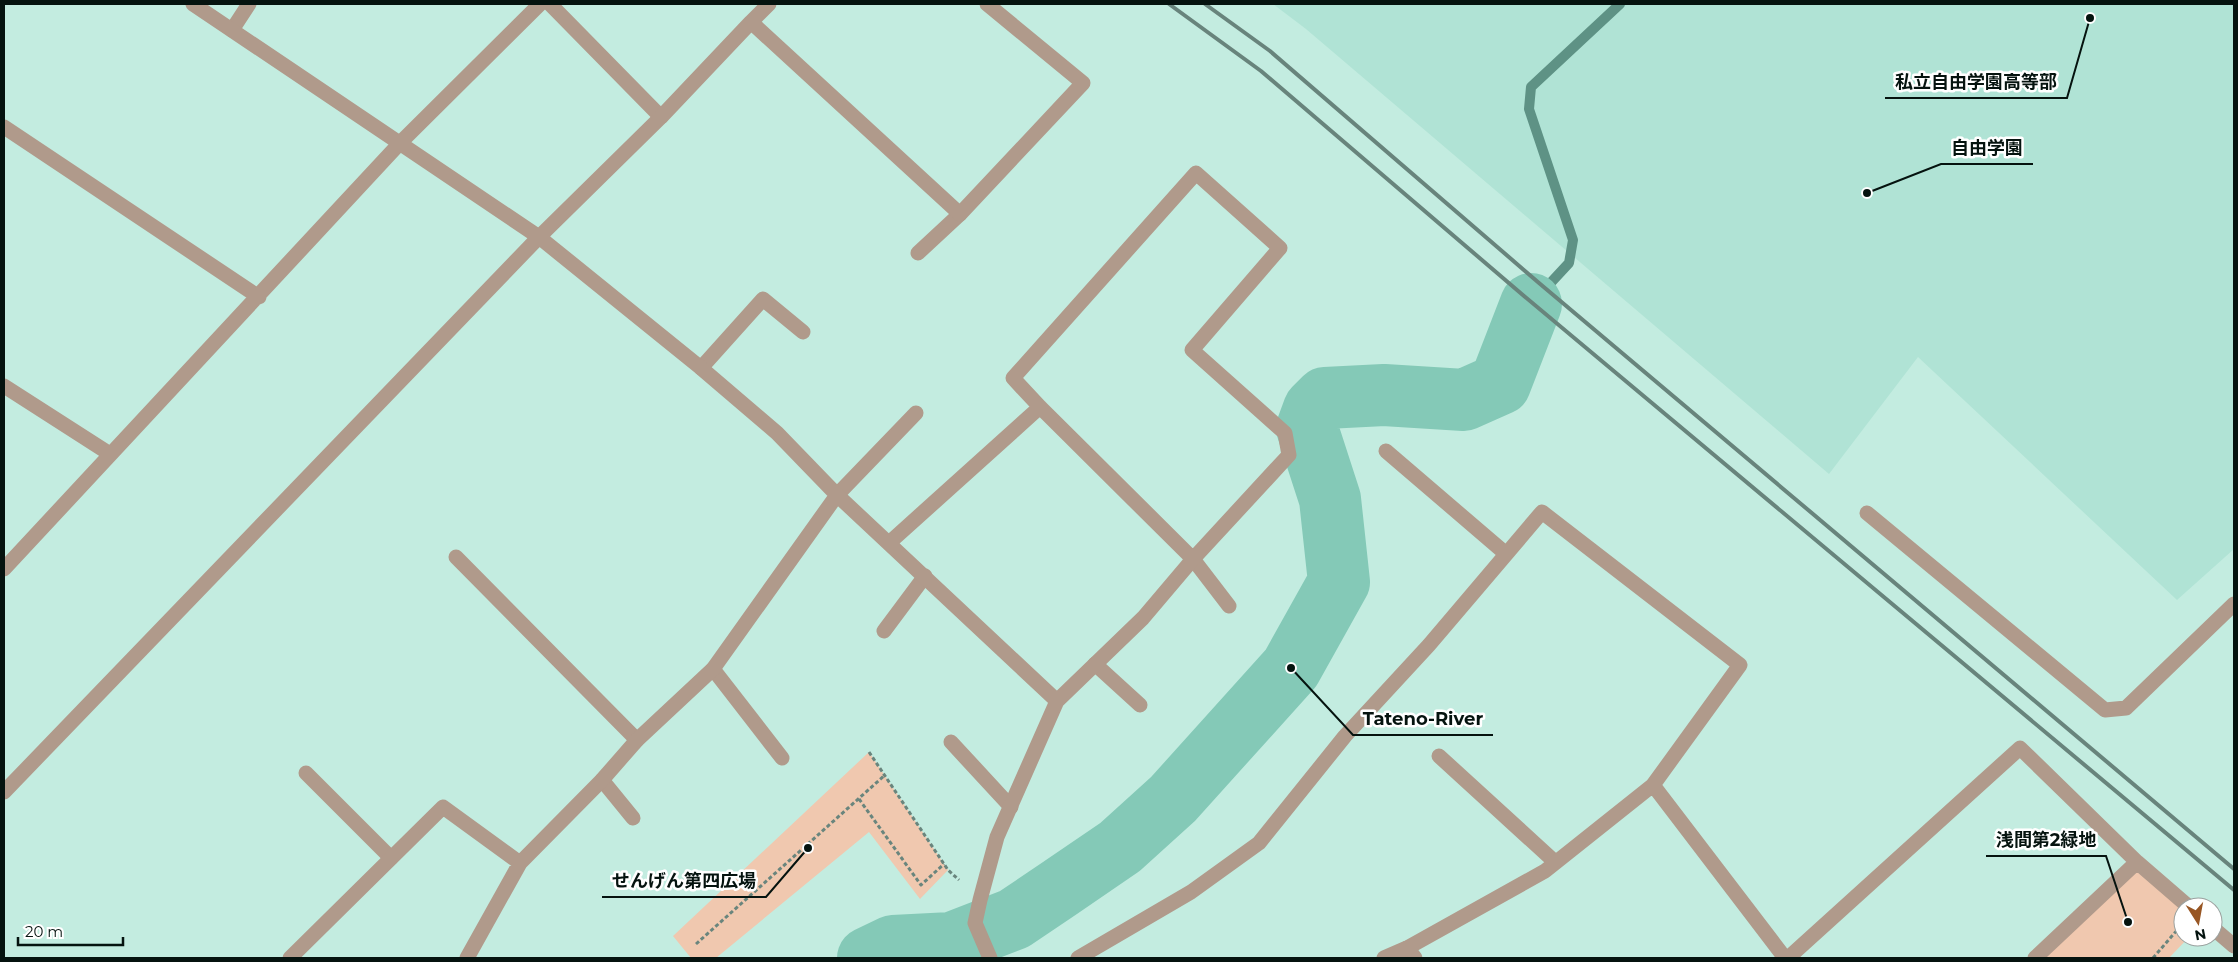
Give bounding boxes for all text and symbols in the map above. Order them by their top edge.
callout: 私立自由学園高等部 [1885,65,2067,98]
text: 私立自由学園高等部 [1895,71,2057,93]
callout: 自由学園 [1941,131,2033,164]
text: 自由学園 [1951,137,2023,159]
callout: Tateno-River [1353,702,1493,735]
text: Tateno-River [1363,708,1483,730]
callout: 浅間第2緑地 [1986,823,2106,856]
text: 浅間第2緑地 [1996,829,2096,851]
callout: せんげん第四広場 [602,864,766,897]
text: せんげん第四広場 [612,870,756,892]
north arrow [2173,897,2223,947]
scale bar [18,914,122,946]
text: 20 m [25,922,63,941]
text: N [2193,925,2208,945]

